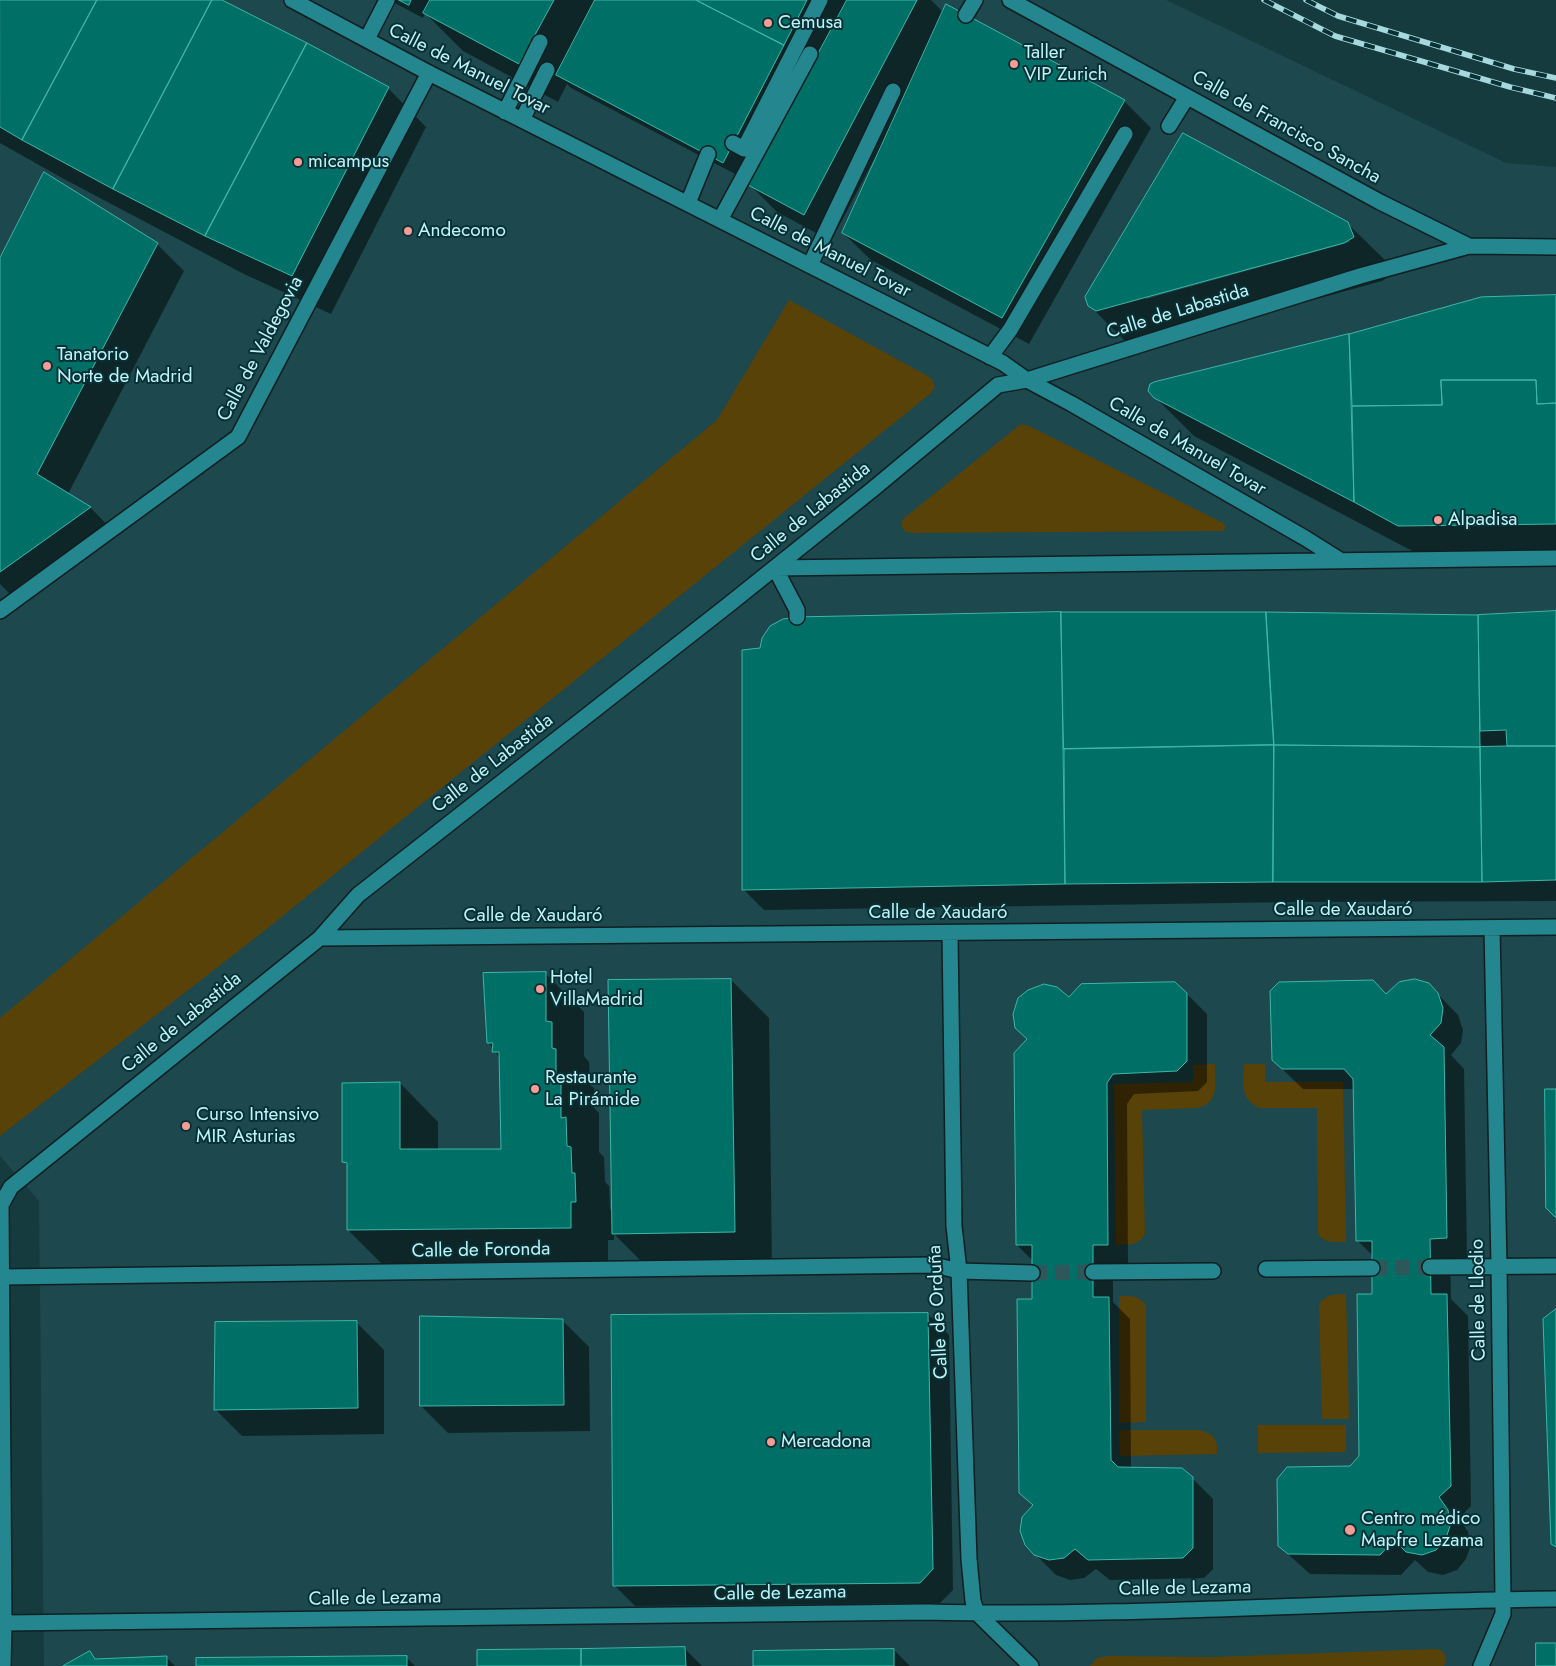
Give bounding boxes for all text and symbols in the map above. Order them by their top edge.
place label: Cemusa [778,12,842,34]
marker: Cemusa [762,17,774,29]
street label: Calle de Manuel Tovar [384,19,554,121]
place label: Taller VIP Zurich [1024,42,1108,86]
marker: Taller VIP Zurich [1008,58,1020,70]
street label: Calle de Francisco Sancha [1188,67,1384,189]
place label: micampus [308,151,389,173]
marker: micampus [292,156,304,168]
street label: Calle de Manuel Tovar [745,202,915,304]
place label: Andecomo [418,220,506,242]
marker: Andecomo [402,225,414,237]
street label: Calle de Valdegovia [213,273,309,425]
street label: Calle de Labastida [1104,280,1252,344]
place label: Tanatorio Norte de Madrid [57,344,193,388]
marker: Tanatorio Norte de Madrid [41,360,53,372]
street label: Calle de Manuel Tovar [1104,393,1270,501]
street label: Calle de Labastida [747,458,875,568]
place label: Alpadisa [1448,509,1517,531]
marker: Alpadisa [1432,514,1444,526]
street label: Calle de Labastida [428,710,558,818]
street label: Calle de Xaudaró [1274,899,1412,921]
street label: Calle de Xaudaró [869,902,1007,924]
street label: Calle de Xaudaró [464,905,602,927]
place label: Hotel VillaMadrid [550,967,643,1011]
street label: Calle de Labastida [118,968,246,1078]
marker: Hotel VillaMadrid [534,983,546,995]
place label: Restaurante La Pirámide [545,1067,640,1111]
marker: Restaurante La Pirámide [529,1083,541,1095]
place label: Curso Intensivo MIR Asturias [196,1104,319,1148]
marker: Curso Intensivo MIR Asturias [180,1120,192,1132]
street label: Calle de Foronda [412,1238,550,1264]
street label: Calle de Llodio [1467,1239,1491,1361]
street label: Calle de Orduña [924,1244,954,1380]
place label: Mercadona [781,1431,871,1453]
marker: Mercadona [765,1436,777,1448]
place label: Centro médico Mapfre Lezama [1361,1508,1483,1552]
marker: Centro médico Mapfre Lezama [1343,1523,1357,1537]
street label: Calle de Lezama [1119,1576,1251,1602]
street label: Calle de Lezama [714,1581,846,1607]
street label: Calle de Lezama [309,1586,441,1612]

